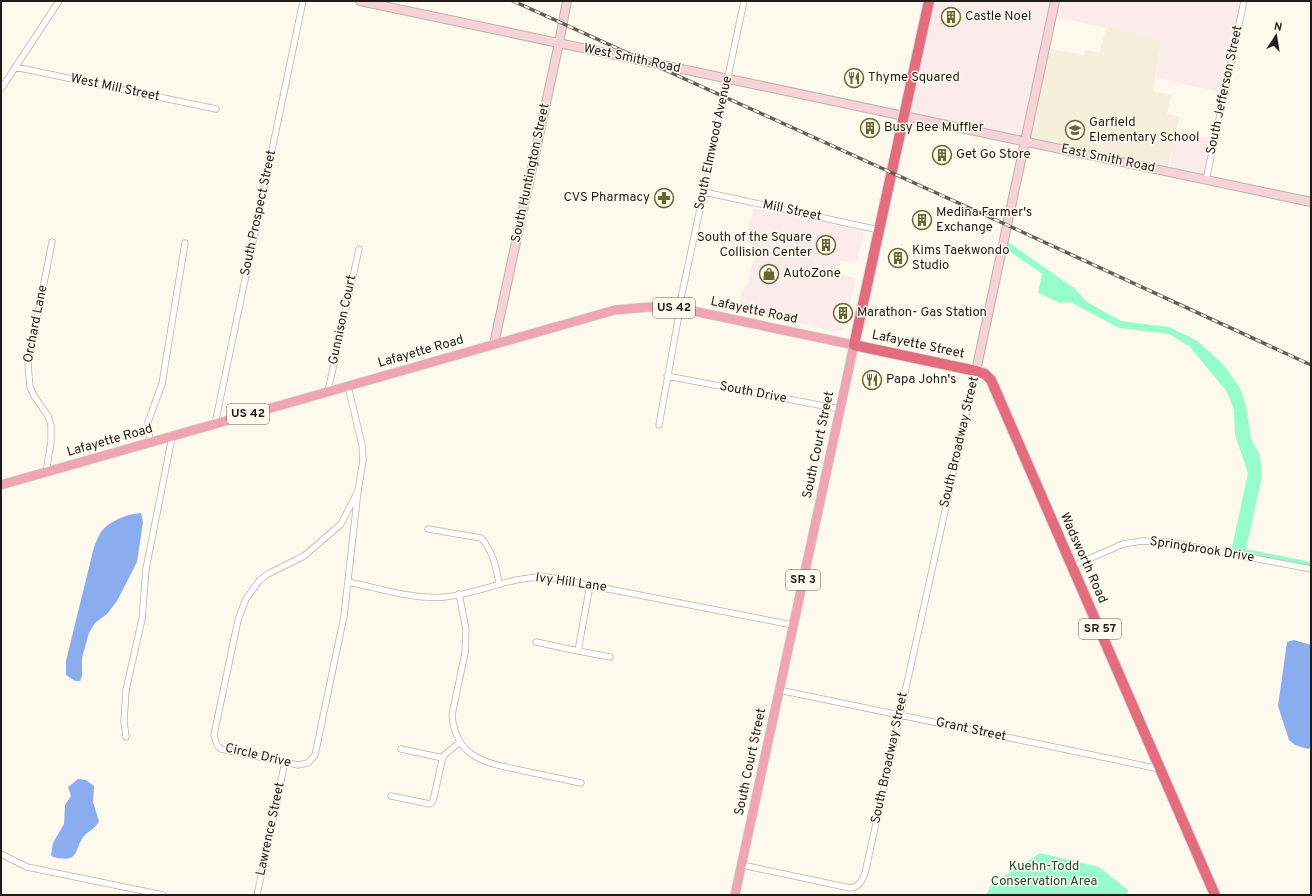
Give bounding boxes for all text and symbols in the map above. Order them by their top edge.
building icon: Castle Noel [940,6,962,28]
place label: Castle Noel [965,9,1031,25]
north arrow [1256,16,1296,56]
text: N [1273,20,1283,35]
street label: South Jefferson Street [1204,24,1246,156]
street label: West Smith Road [582,41,682,77]
restaurant icon: Thyme Squared [843,67,865,89]
place label: Thyme Squared [868,70,960,86]
street label: West Mill Street [69,71,161,105]
street label: South Elmwood Avenue [692,75,736,211]
street label: South Huntington Street [508,102,554,244]
place label: Garfield Elementary School [1089,115,1199,146]
building icon: Busy Bee Muffler [859,117,881,139]
school or university icon: Garfield Elementary School [1064,119,1086,141]
place label: Busy Bee Muffler [884,120,984,136]
street label: East Smith Road [1060,141,1156,177]
building icon: Get Go Store [931,144,953,166]
place label: Get Go Store [956,147,1030,163]
street label: South Prospect Street [238,149,280,277]
pharmacy icon: CVS Pharmacy [653,187,675,209]
place label: CVS Pharmacy [564,190,650,206]
street label: Mill Street [761,197,823,225]
place label: Medina Farmer's Exchange [936,205,1032,236]
building icon: Medina Farmer's Exchange [911,209,933,231]
place label: South of the Square Collision Center [697,230,812,261]
building icon: South of the Square Collision Center [815,234,837,256]
place label: Kims Taekwondo Studio [912,243,1009,274]
building icon: Kims Taekwondo Studio [887,247,909,269]
shop icon: AutoZone [758,263,780,285]
place label: AutoZone [783,266,841,282]
street label: Gunnison Court [326,274,360,366]
street label: Orchard Lane [21,284,51,364]
street label: Lafayette Road [709,294,799,328]
road number: US 42 [653,298,695,318]
building icon: Marathon- Gas Station [832,302,854,324]
place label: Marathon- Gas Station [857,305,987,321]
street label: Lafayette Street [870,327,966,363]
street label: Lafayette Road [376,332,466,372]
restaurant icon: Papa John's [861,369,883,391]
place label: Papa John's [886,372,956,388]
street label: South Broadway Street [937,375,983,509]
street label: South Drive [718,379,788,407]
street label: South Court Street [800,390,838,500]
road number: US 42 [227,404,269,424]
street label: Lafayette Road [65,421,155,461]
street label: Wadsworth Road [1056,510,1110,606]
street label: Springbrook Drive [1149,534,1255,566]
street label: Ivy Hill Lane [534,570,608,596]
road number: SR 3 [786,570,820,590]
road number: SR 57 [1079,619,1121,639]
street label: South Broadway Street [868,691,912,825]
street label: South Court Street [732,707,770,817]
street label: Grant Street [934,715,1008,745]
street label: Circle Drive [223,741,293,771]
street label: Lawrence Street [253,781,289,877]
park label: Kuehn-Todd Conservation Area [991,859,1097,890]

